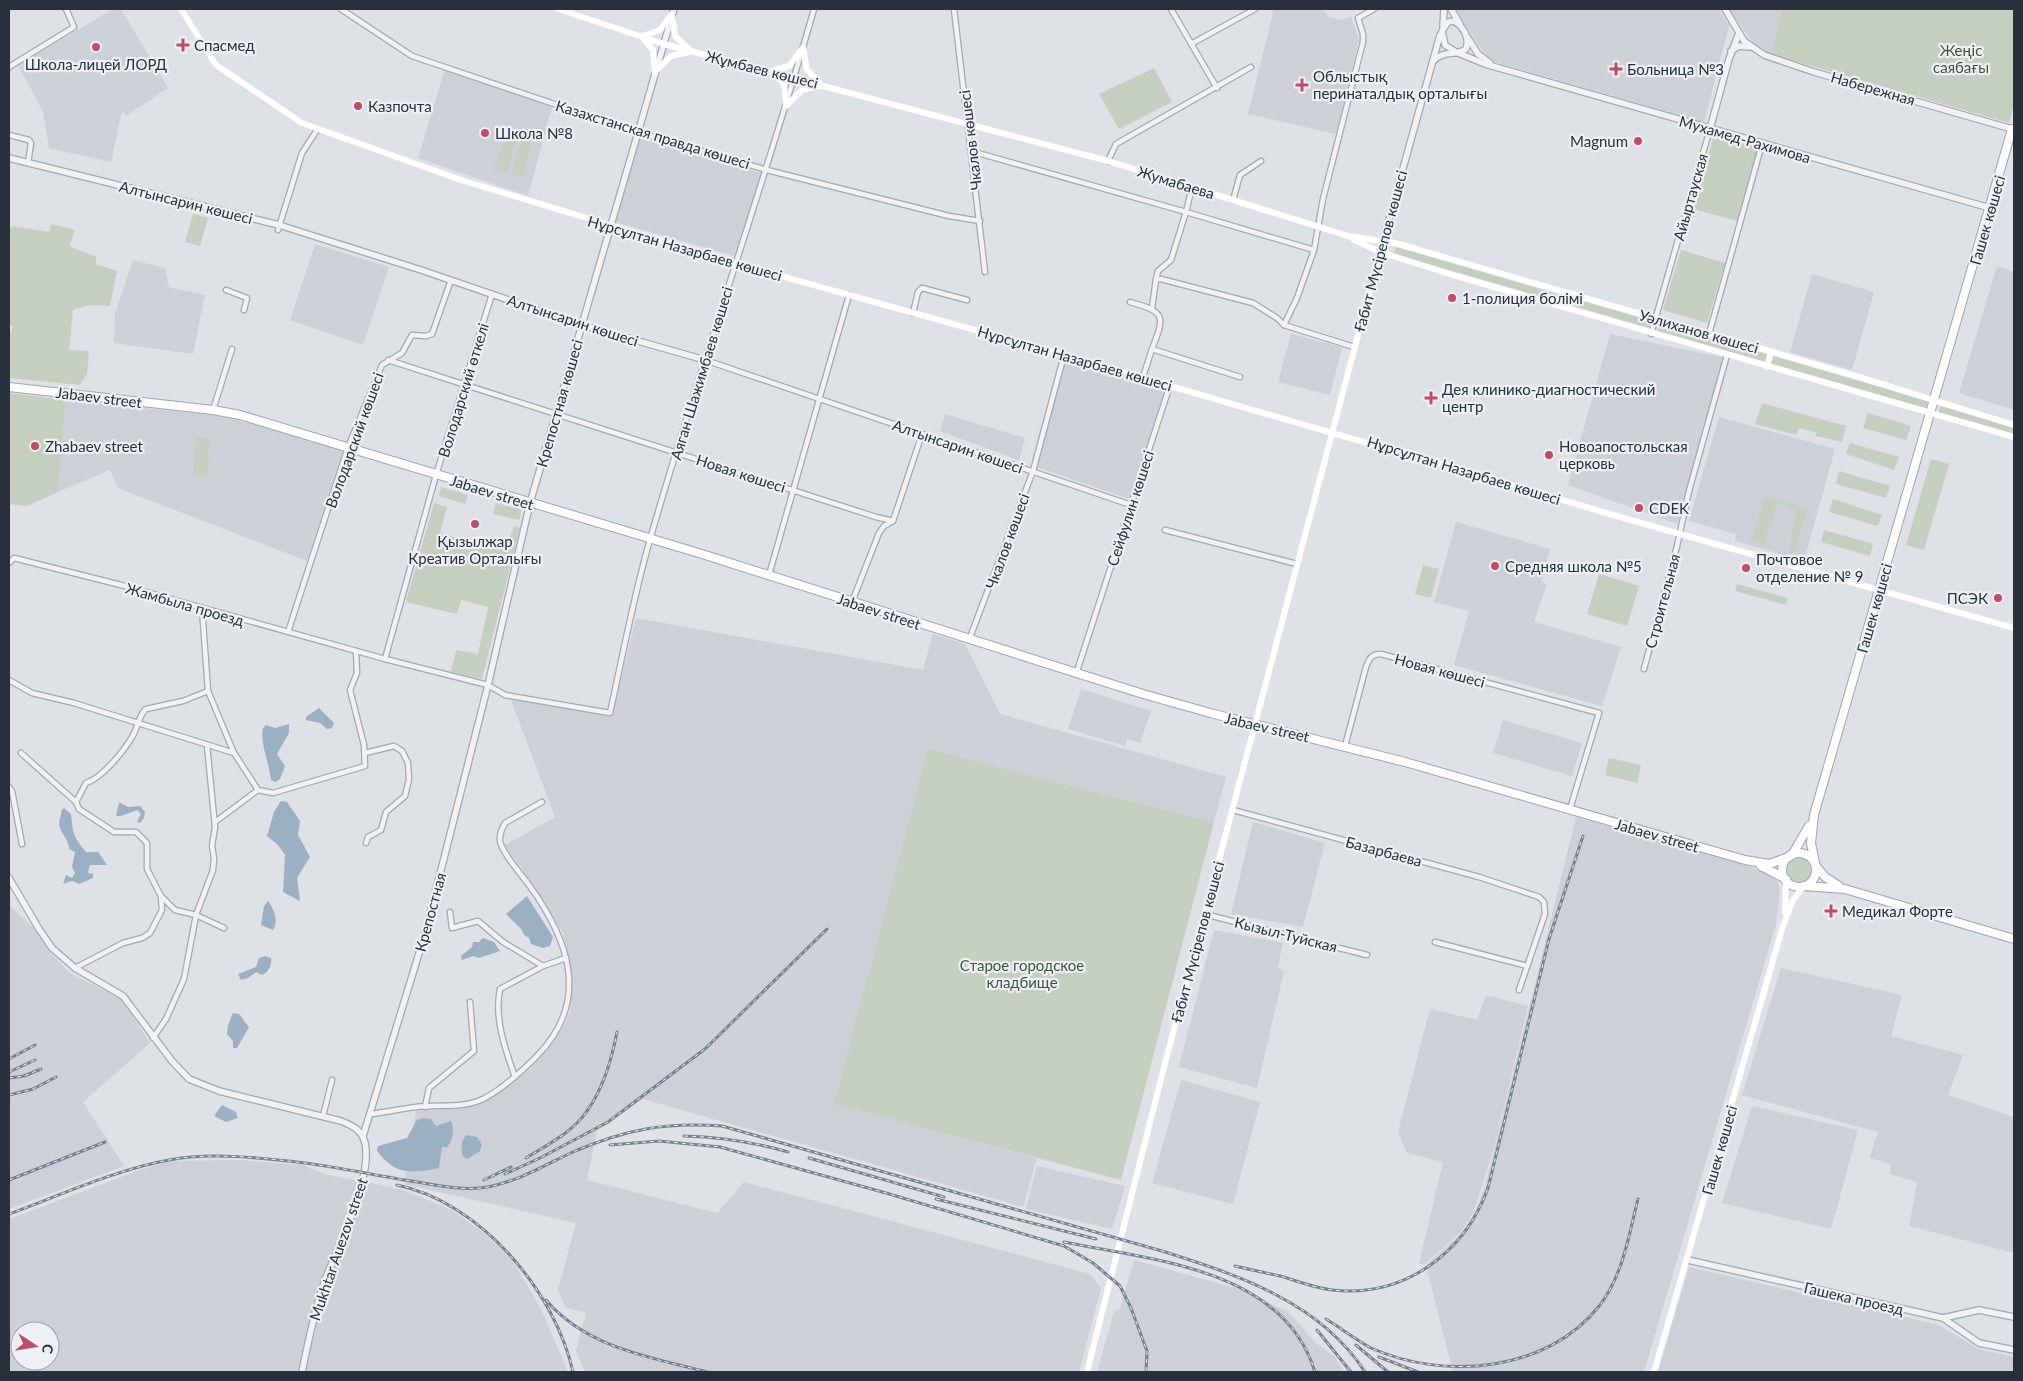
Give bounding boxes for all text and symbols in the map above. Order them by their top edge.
place label: Спасмед [194,36,255,54]
marker: Спасмед [176,38,190,52]
marker: Школа-лицей ЛОРД [90,41,102,53]
park label: Жеңіс саябағы [1933,41,1989,76]
street label: Жұмбаев көшесі [704,46,820,92]
place label: Школа-лицей ЛОРД [25,55,167,73]
place label: Больница №3 [1627,60,1724,78]
marker: Больница №3 [1609,62,1623,76]
place label: Облыстық перинаталдық орталығы [1313,67,1487,102]
street label: Набережная [1829,67,1917,109]
marker: Облыстық перинаталдық орталығы [1295,78,1309,92]
street label: Чкалов көшесі [955,89,985,191]
street label: Казахстанская правда көшесі [554,96,752,172]
place label: Казпочта [368,97,432,115]
marker: Казпочта [352,100,364,112]
street label: Мухамед-Рахимова [1677,112,1813,166]
place label: Школа №8 [495,124,573,142]
marker: Школа №8 [479,127,491,139]
place label: Magnum [1570,132,1628,150]
marker: Magnum [1632,135,1644,147]
street label: Айыртауская [1669,151,1711,243]
street label: Жумабаева [1135,162,1217,202]
street label: Ғабит Мүсірепов көшесі [1350,168,1410,334]
street label: Гашек көшесі [1966,173,2008,267]
street label: Алтынсарин көшесі [117,177,255,227]
street label: Нұрсұлтан Назарбаев көшесі [586,212,784,284]
street label: Аяган Шажимбаев көшесі [666,284,736,462]
place label: 1-полиция болiмi [1462,289,1583,307]
street label: Алтынсарин көшесі [505,290,641,350]
marker: 1-полиция болiмi [1446,292,1458,304]
street label: Уәлиханов көшесі [1637,305,1761,357]
street label: Володарский өткелі [434,321,492,459]
street label: Нұрсұлтан Назарбаев көшесі [976,322,1174,394]
street label: Крепостная көшесі [532,337,586,469]
street label: Володарский көшесі [321,370,387,510]
place label: Дея клинико-диагностический центр [1442,380,1656,415]
street label: Jabaev street [55,383,144,411]
marker: Дея клинико-диагностический центр [1424,391,1438,405]
street label: Алтынсарин көшесі [890,415,1026,477]
street label: Нұрсұлтан Назарбаев көшесі [1365,432,1563,508]
place label: Zhabaev street [45,437,143,455]
place label: Новоапостольская церковь [1559,437,1688,472]
marker: Zhabaev street [29,440,41,452]
street label: Сейфулин көшесі [1103,448,1157,568]
marker: Новоапостольская церковь [1543,449,1555,461]
street label: Новая көшесі [694,450,788,496]
street label: Jabaev street [448,471,537,513]
street label: Чкалов көшесі [981,491,1033,591]
place label: CDEK [1649,499,1689,517]
marker: CDEK [1633,502,1645,514]
marker: Қызылжар Креатив Орталығы [469,518,481,530]
place label: Қызылжар Креатив Орталығы [408,532,542,567]
place label: Почтовое отделение № 9 [1756,550,1864,585]
street label: Строительная [1641,552,1683,650]
place label: Средняя школа №5 [1505,557,1642,575]
marker: Средняя школа №5 [1489,560,1501,572]
street label: Гашек көшесі [1853,561,1895,655]
marker: Почтовое отделение № 9 [1740,562,1752,574]
street label: Жамбыла проезд [124,578,246,630]
street label: Jabaev street [835,589,924,633]
place label: ПСЭК [1947,589,1988,607]
marker: ПСЭК [1992,592,2004,604]
street label: Новая көшесі [1393,649,1487,691]
street label: Jabaev street [1223,708,1312,746]
street label: Jabaev street [1613,814,1702,856]
street label: Базарбаева [1344,832,1424,870]
street label: Ғабит Мүсірепов көшесі [1167,859,1227,1025]
street label: Крепостная [411,870,449,954]
place label: Медикал Форте [1842,902,1953,920]
marker: Медикал Форте [1824,904,1838,918]
street label: Кызыл-Туйская [1233,913,1339,955]
park label: Старое городское кладбище [960,956,1084,991]
street label: Гашек көшесі [1698,1103,1740,1197]
street label: Mukhtar Auezov street [305,1175,371,1323]
street label: Гашека проезд [1802,1278,1906,1318]
north arrow [10,1321,60,1371]
text: С [39,1343,57,1356]

